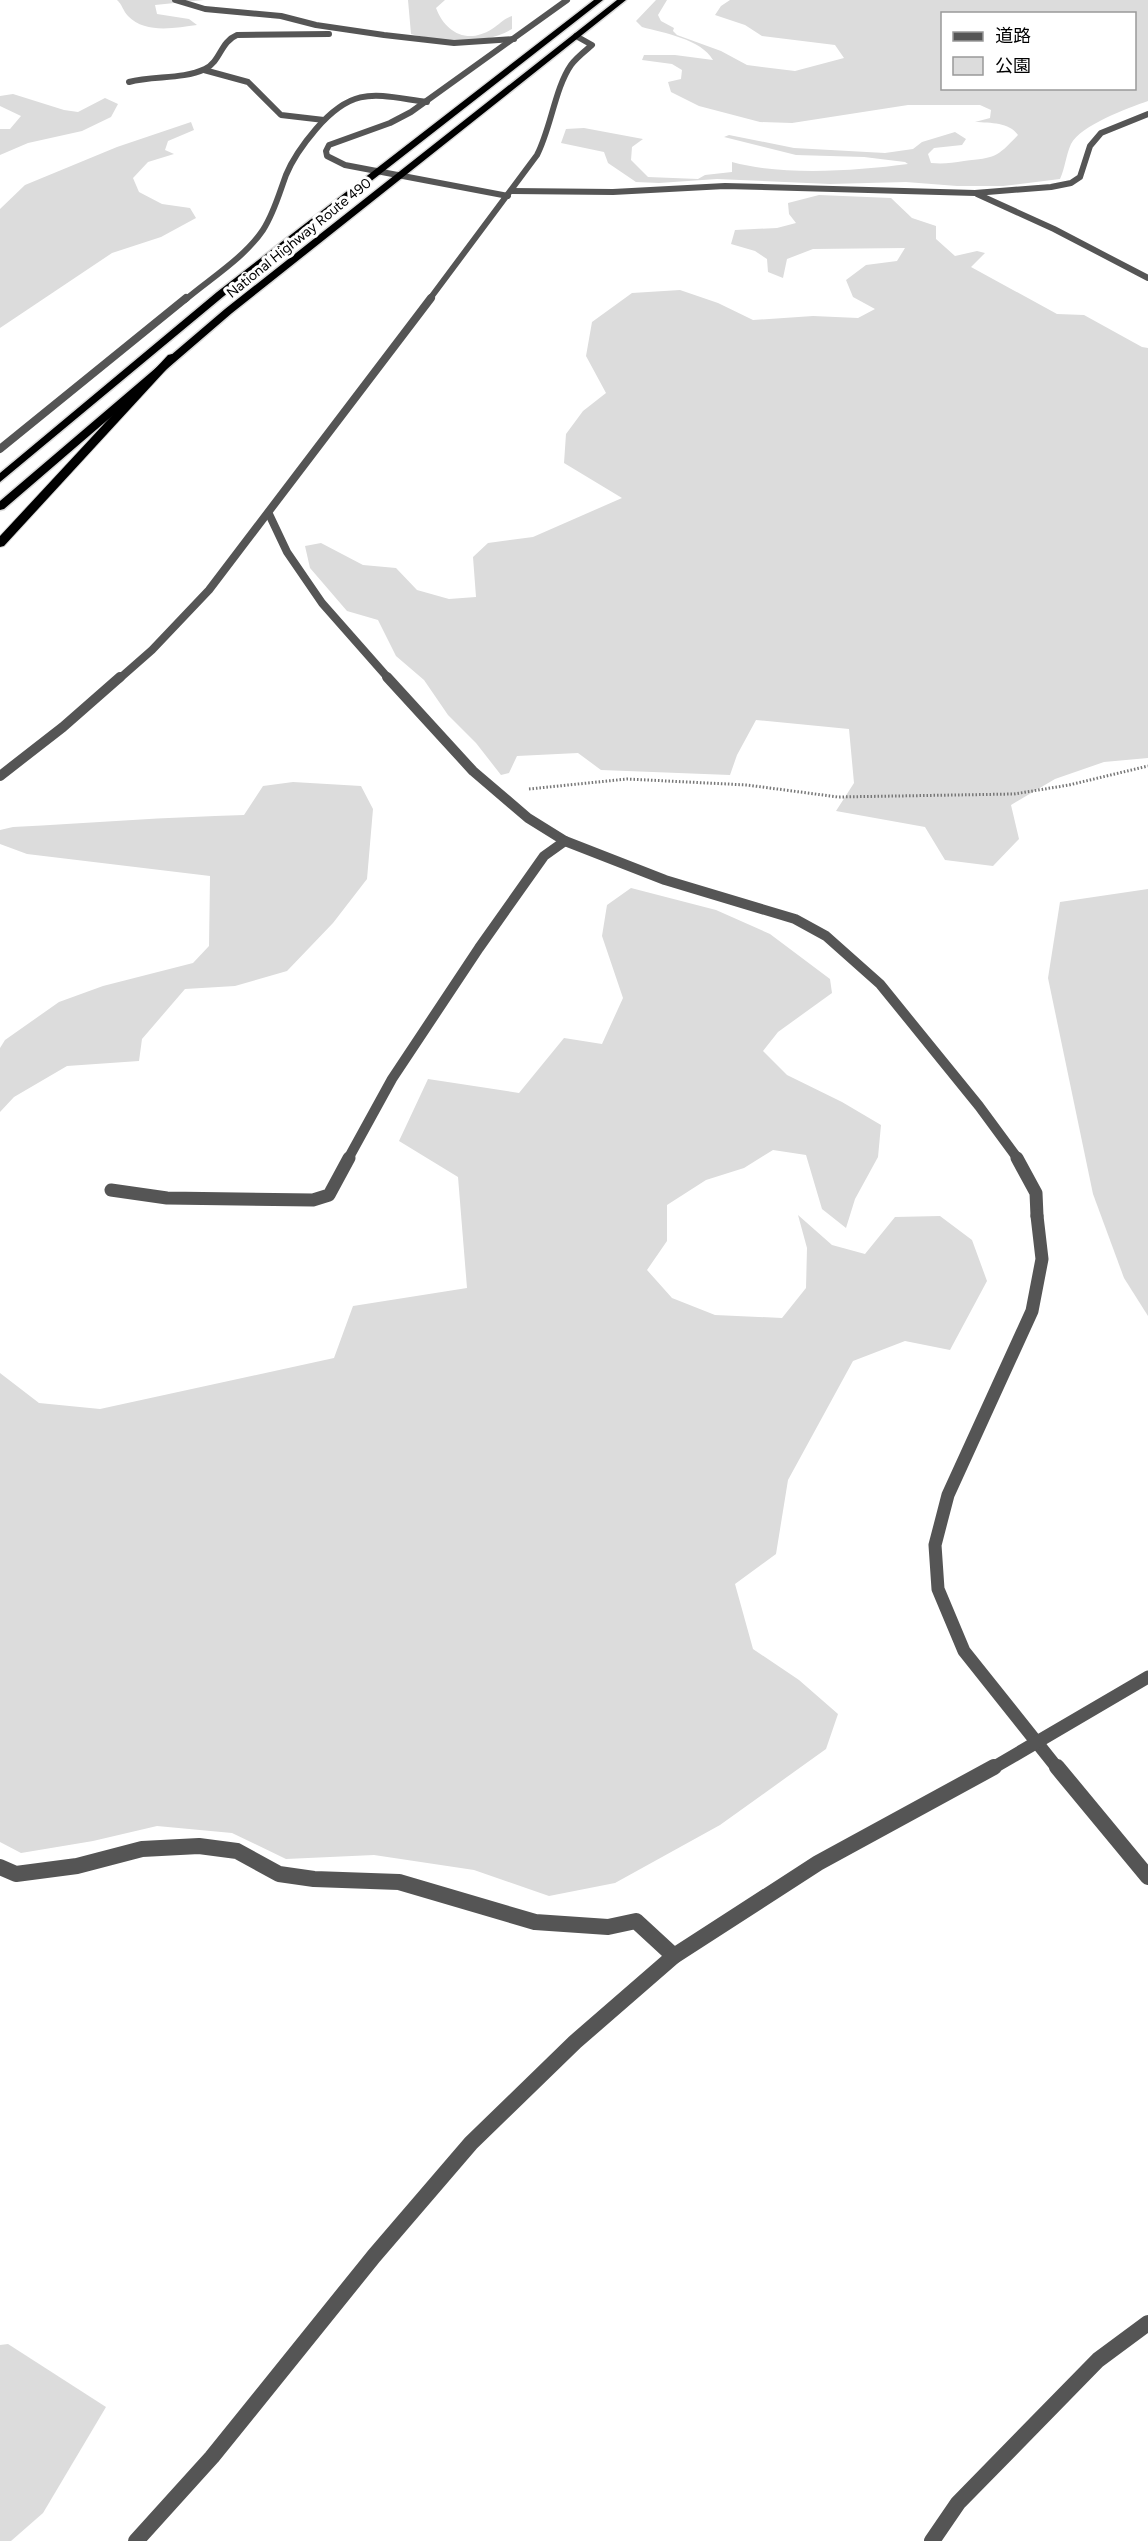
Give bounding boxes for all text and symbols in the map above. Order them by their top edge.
legend [941,12,1136,90]
text: 道路 [995,25,1031,47]
text: 公園 [995,55,1031,77]
street label: National Highway Route 490 [223,174,375,302]

